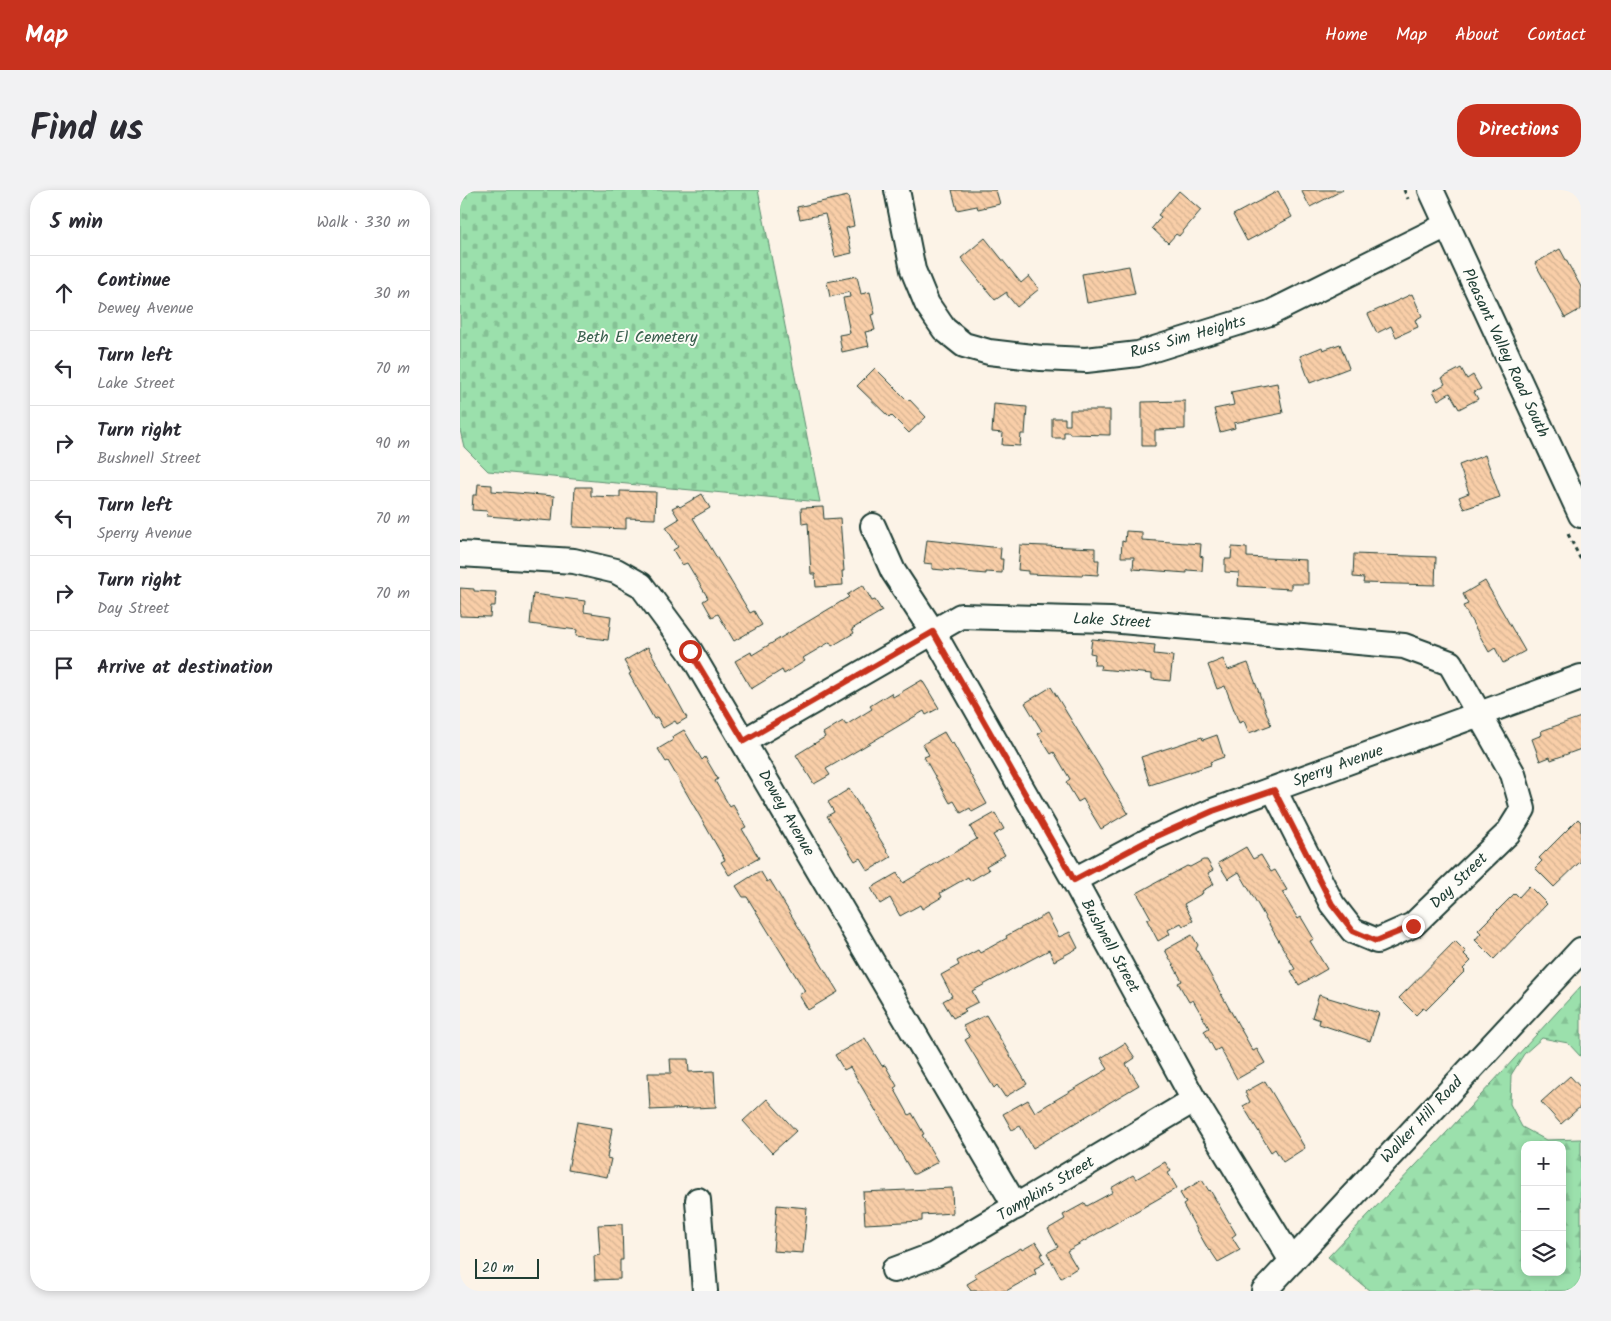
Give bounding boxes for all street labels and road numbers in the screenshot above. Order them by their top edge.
street label: Pleasant Valley Road South [1455,264,1555,442]
street label: Russ Sim Heights [1127,308,1249,365]
street label: Lake Street [1072,606,1152,636]
street label: Sperry Avenue [1289,738,1387,794]
street label: Dewey Avenue [751,765,821,861]
street label: Day Street [1424,846,1494,915]
street label: Bushnell Street [1074,895,1146,998]
street label: Walker Hill Road [1375,1070,1470,1169]
street label: Tompkins Street [992,1150,1100,1228]

